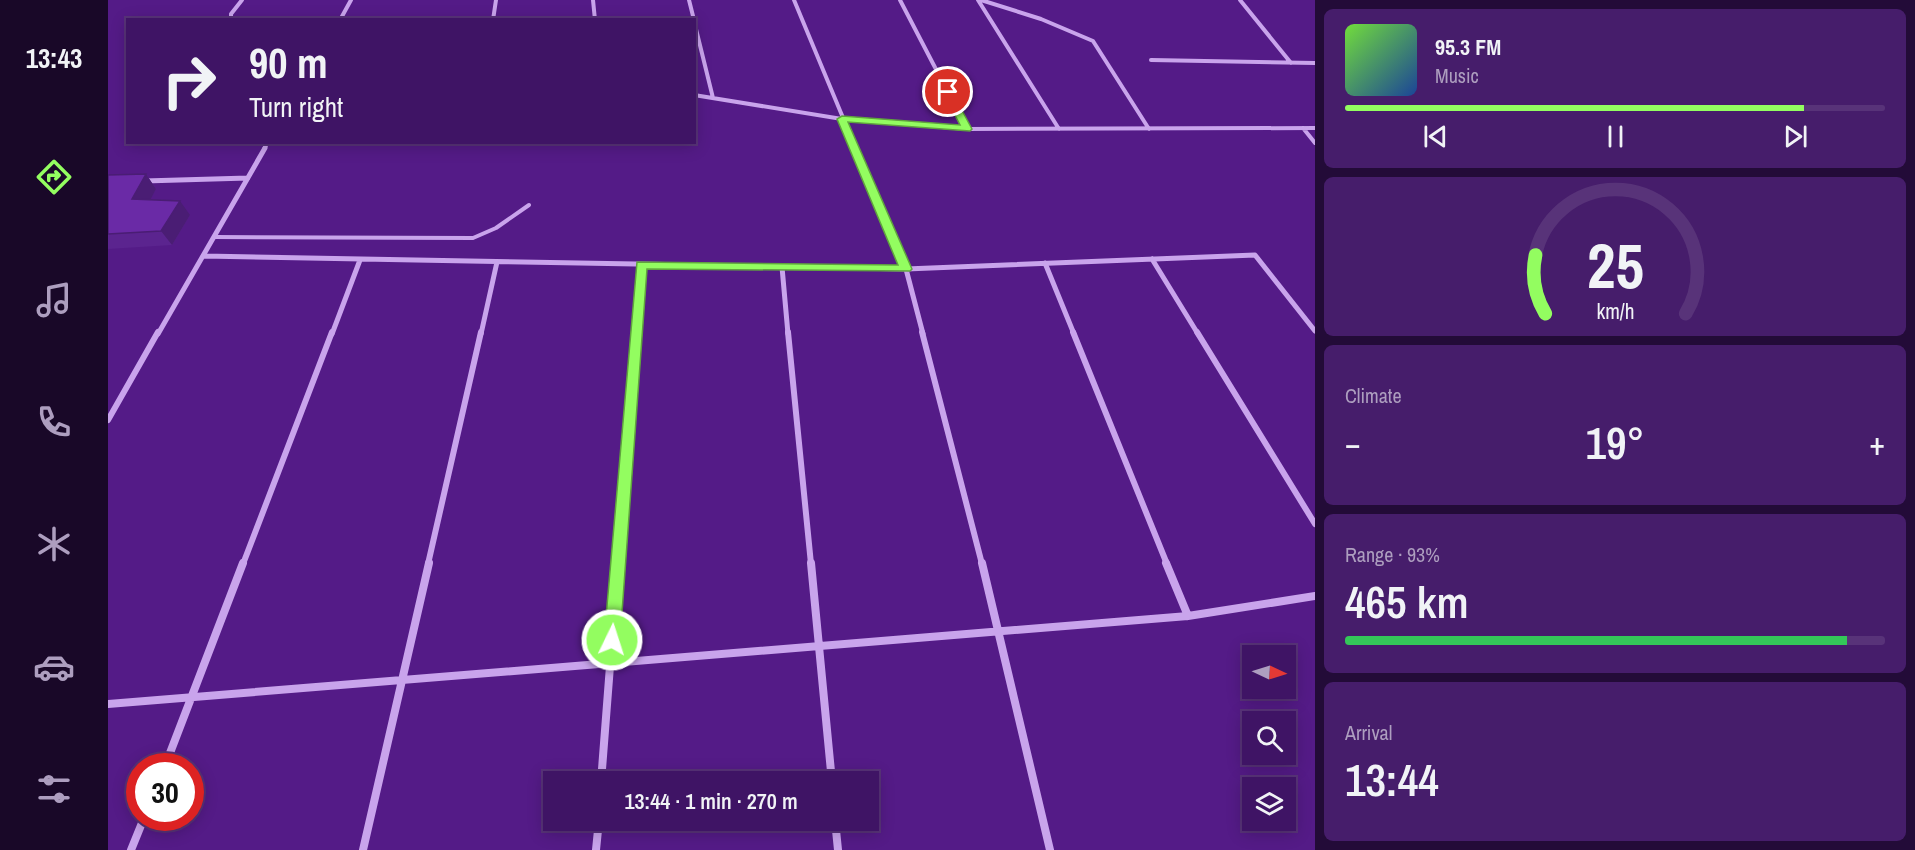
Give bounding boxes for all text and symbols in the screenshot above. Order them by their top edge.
text: 95.3 FM [1435,32,1501,62]
text: 90 m [249,35,328,91]
text: 13:43 [26,40,82,76]
icon: right [150,42,228,120]
text: Music [1435,62,1479,89]
pin [922,66,973,117]
icon: arrive [931,75,964,108]
text: Turn right [249,89,343,125]
icon: previous [1419,120,1452,153]
icon: pause [1599,120,1632,153]
icon: next [1779,120,1812,153]
icon: directions [33,156,75,198]
text: 25 [1587,223,1643,307]
icon: music [33,279,75,321]
text: km/h [1596,297,1634,326]
text: Climate [1345,382,1402,409]
icon: phone [33,401,75,443]
text: 19° [1585,412,1645,473]
text: − [1345,421,1361,465]
text: + [1869,421,1885,465]
icon: climate [33,523,75,565]
text: Range · 93% [1345,541,1440,568]
text: 465 km [1345,571,1469,632]
position arrow [580,608,644,672]
north arrow [1242,645,1296,699]
map controls [1242,645,1296,831]
icon: car [33,646,75,688]
button: search [1242,711,1296,765]
text: Arrival [1345,719,1392,746]
text: 13:44 [1345,749,1439,810]
speed limit sign: 30 [126,753,204,831]
icon: filters [33,768,75,810]
button: layers [1242,777,1296,831]
text: 13:44 · 1 min · 270 m [624,786,798,816]

